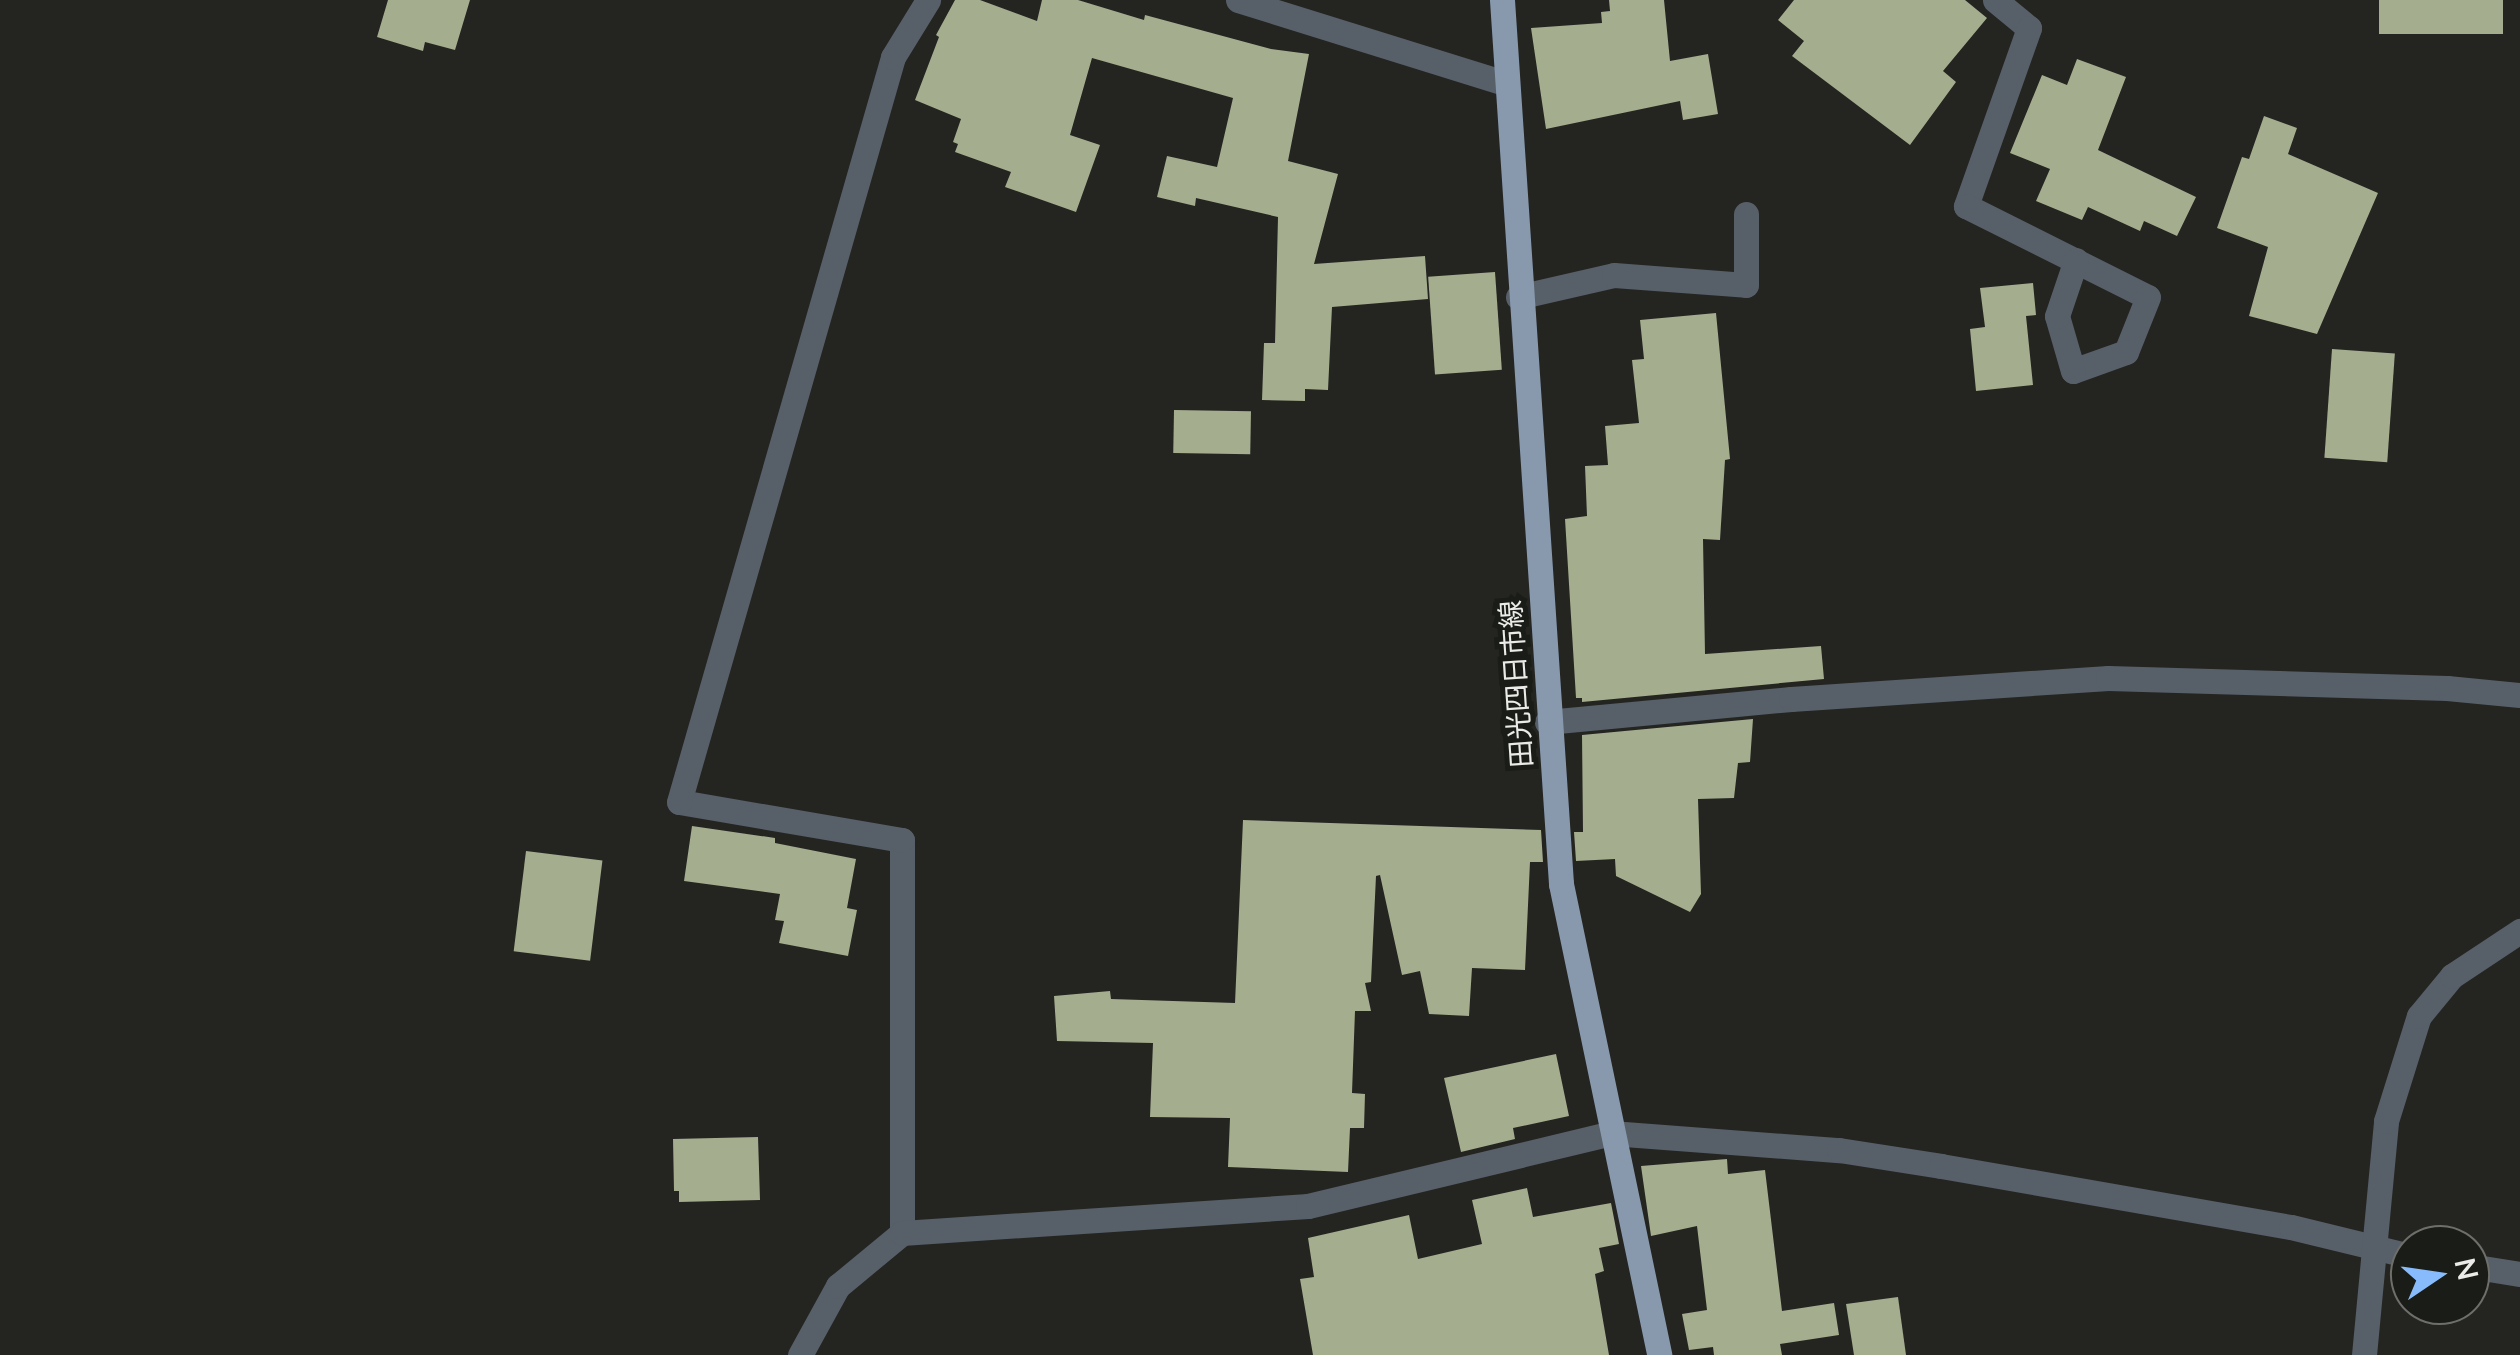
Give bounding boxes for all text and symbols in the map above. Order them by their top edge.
street label: 田光四日市線 [1492,599,1538,769]
north arrow [2390,1225,2490,1325]
text: N [2448,1254,2486,1283]

